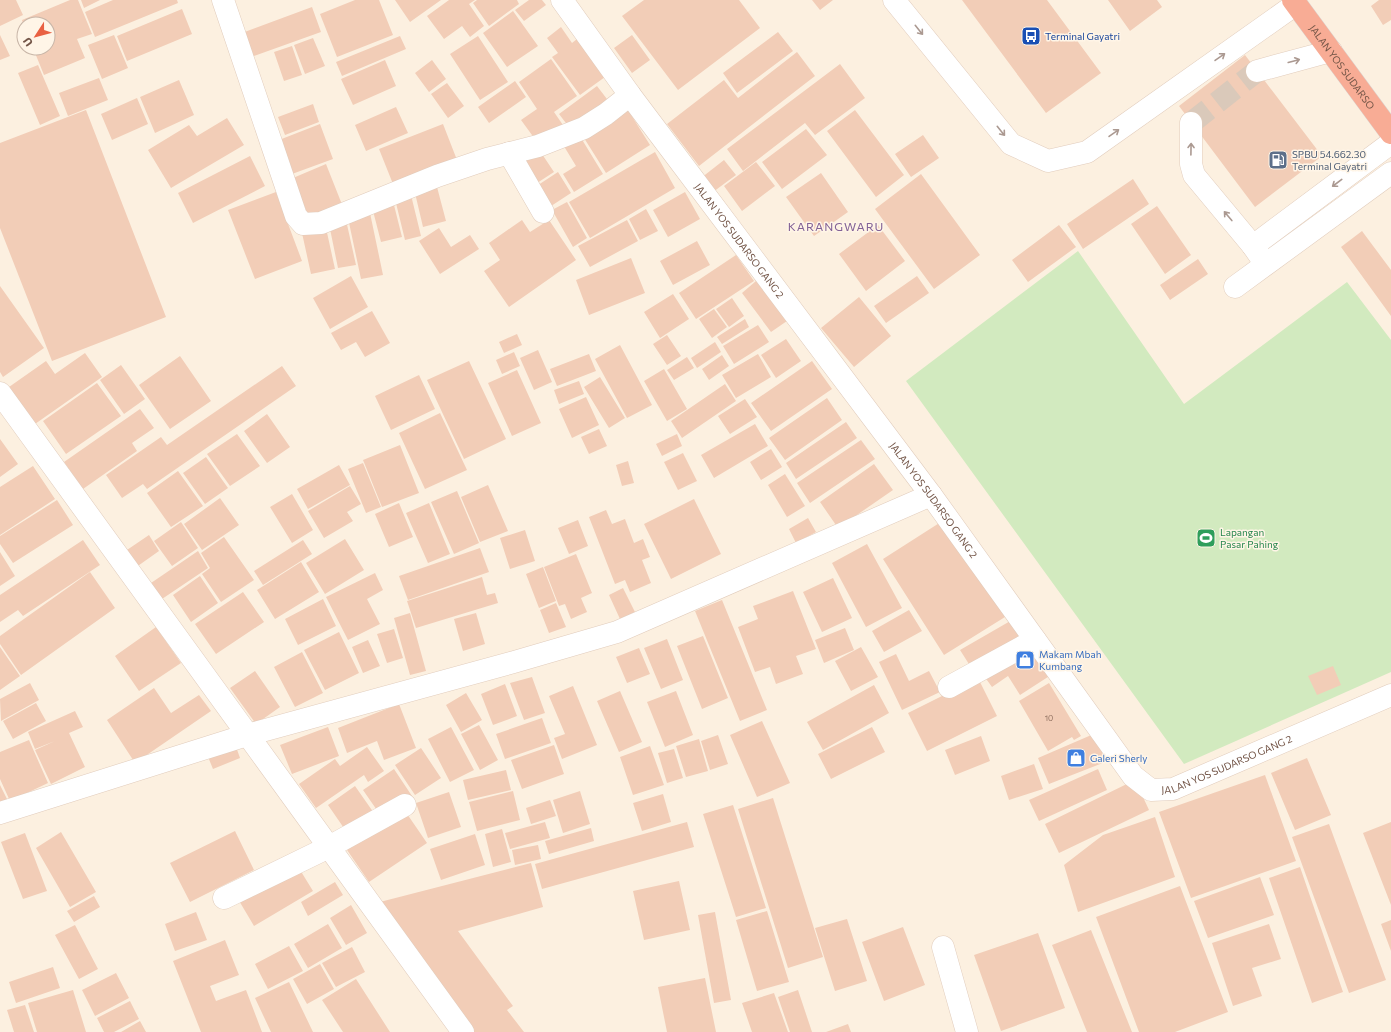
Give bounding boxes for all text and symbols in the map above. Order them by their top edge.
north arrow [16,16,56,56]
street label: JALAN YOS SUDARSO [1307,22,1377,111]
one-way arrow [914,25,923,36]
bus stop icon: Terminal Gayatri [1020,25,1042,47]
place label: Terminal Gayatri [1045,30,1120,42]
text: U [20,35,35,49]
one-way arrow [1214,53,1225,62]
one-way arrow [1287,57,1300,64]
one-way arrow [996,126,1005,137]
one-way arrow [1108,129,1119,137]
one-way arrow [1187,143,1195,156]
place label: SPBU 54.662.30 Terminal Gayatri [1292,148,1367,172]
fuel station icon: SPBU 54.662.30 Terminal Gayatri [1267,149,1289,171]
one-way arrow [1332,179,1343,187]
street label: JALAN YOS SUDARSO GANG 2 [693,181,787,301]
one-way arrow [1224,211,1233,222]
district label: KARANGWARU [788,219,884,233]
street label: JALAN YOS SUDARSO GANG 2 [887,440,980,560]
place label: Lapangan Pasar Pahing [1220,526,1279,550]
sports icon: Lapangan Pasar Pahing [1195,527,1217,549]
place label: Makam Mbah Kumbang [1039,648,1101,672]
shop icon: Makam Mbah Kumbang [1014,649,1036,671]
house number: 10 [1045,713,1053,723]
street label: JALAN YOS SUDARSO GANG 2 [1161,732,1294,796]
shop icon: Galeri Sherly [1065,747,1087,769]
place label: Galeri Sherly [1090,752,1147,764]

